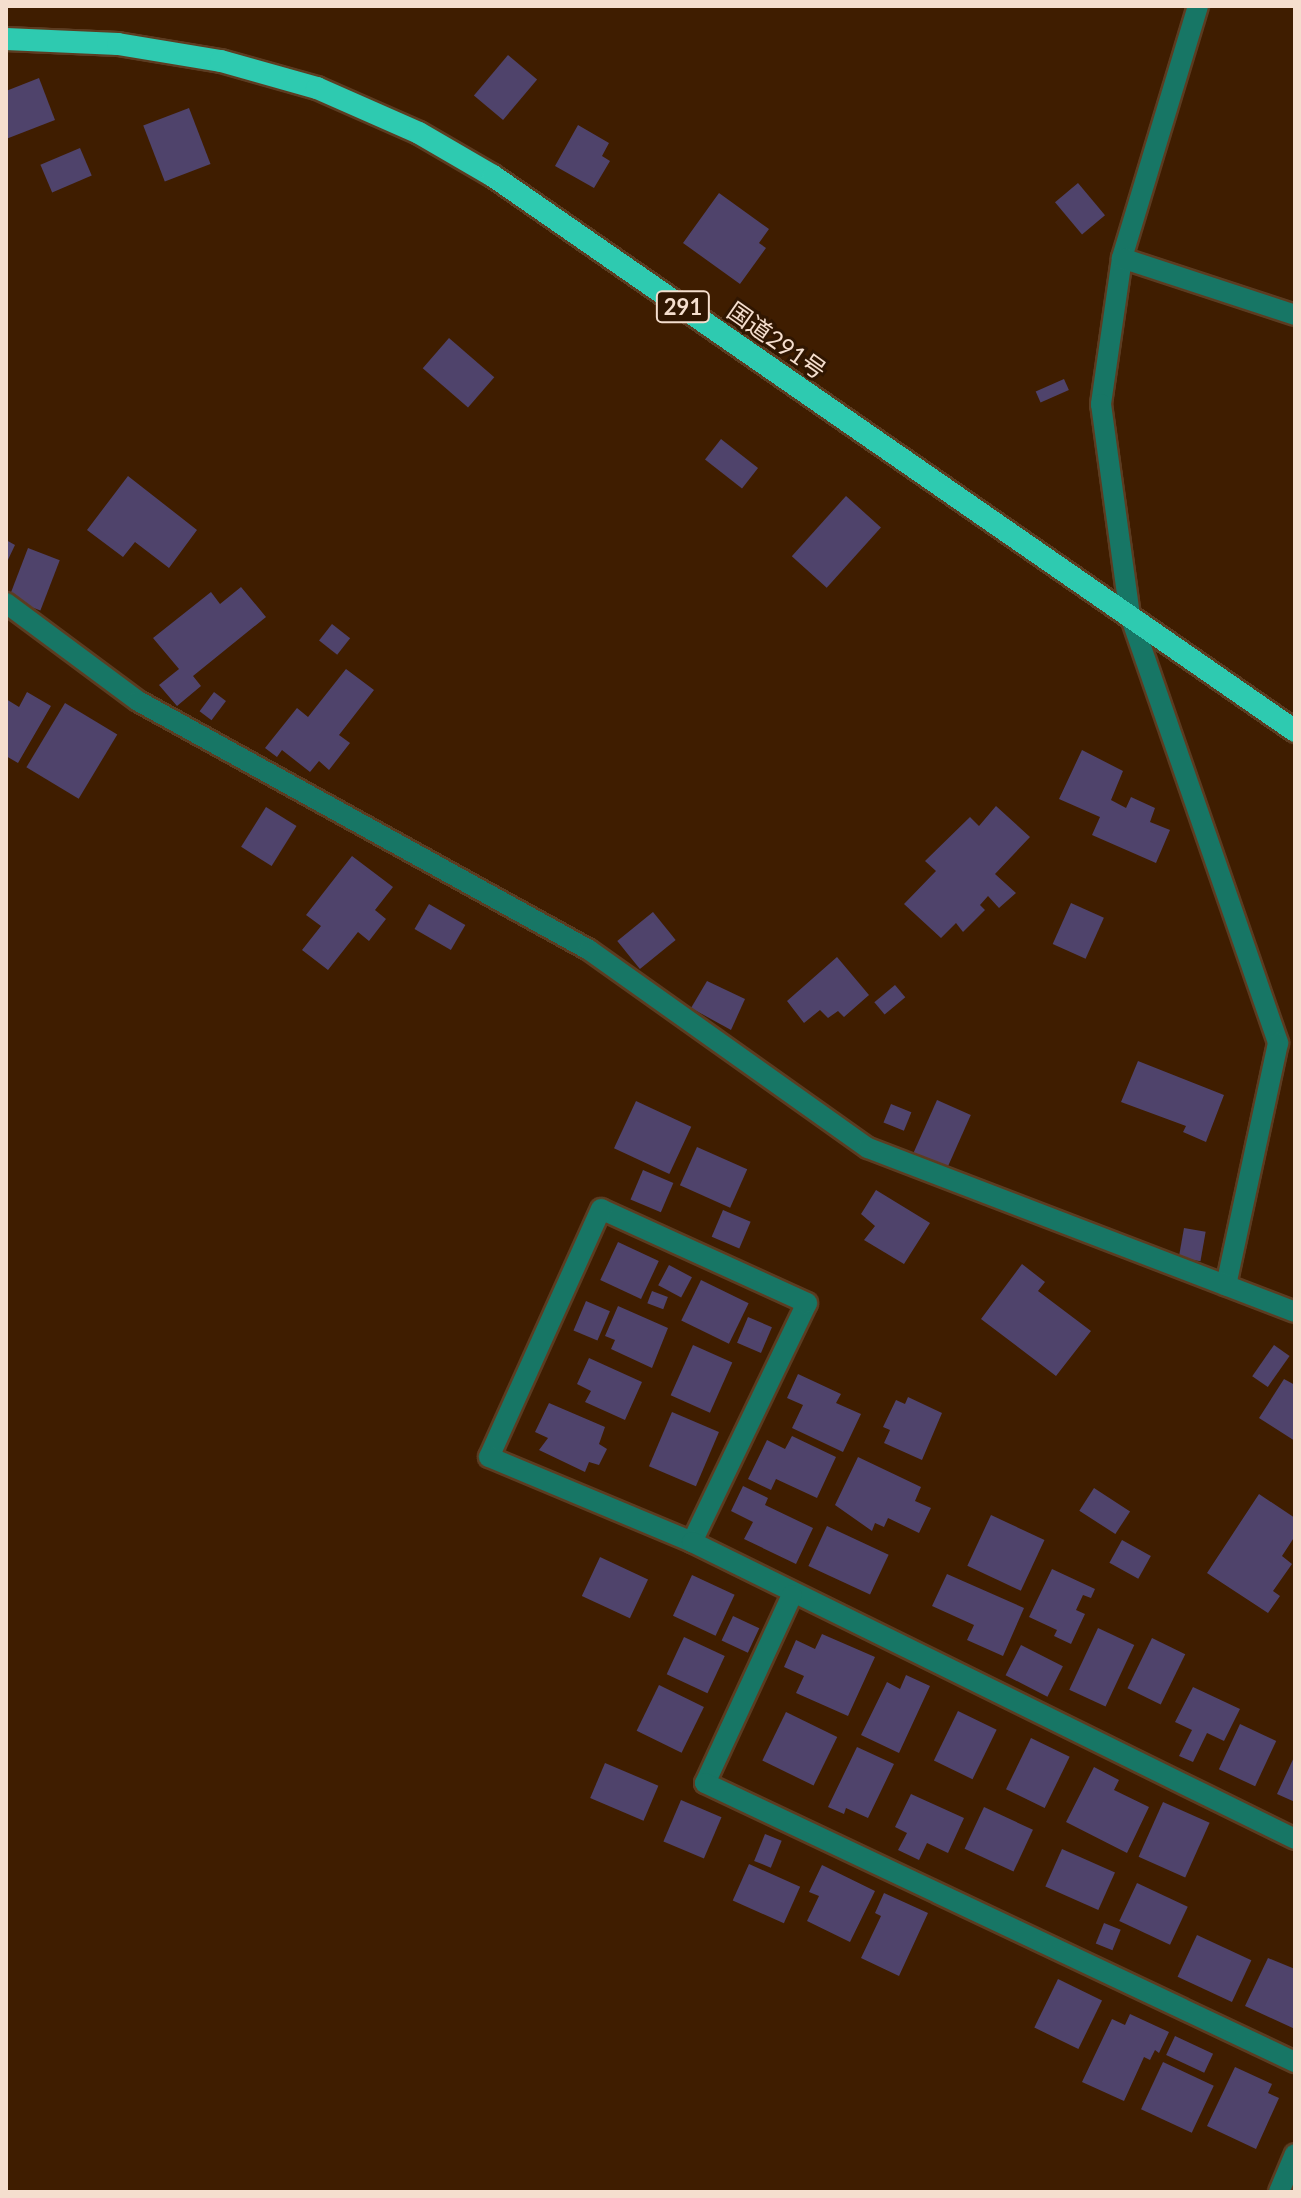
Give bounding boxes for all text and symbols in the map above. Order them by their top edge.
road number: 291 [655,289,711,325]
street label: 国道291号 [722,296,832,384]

